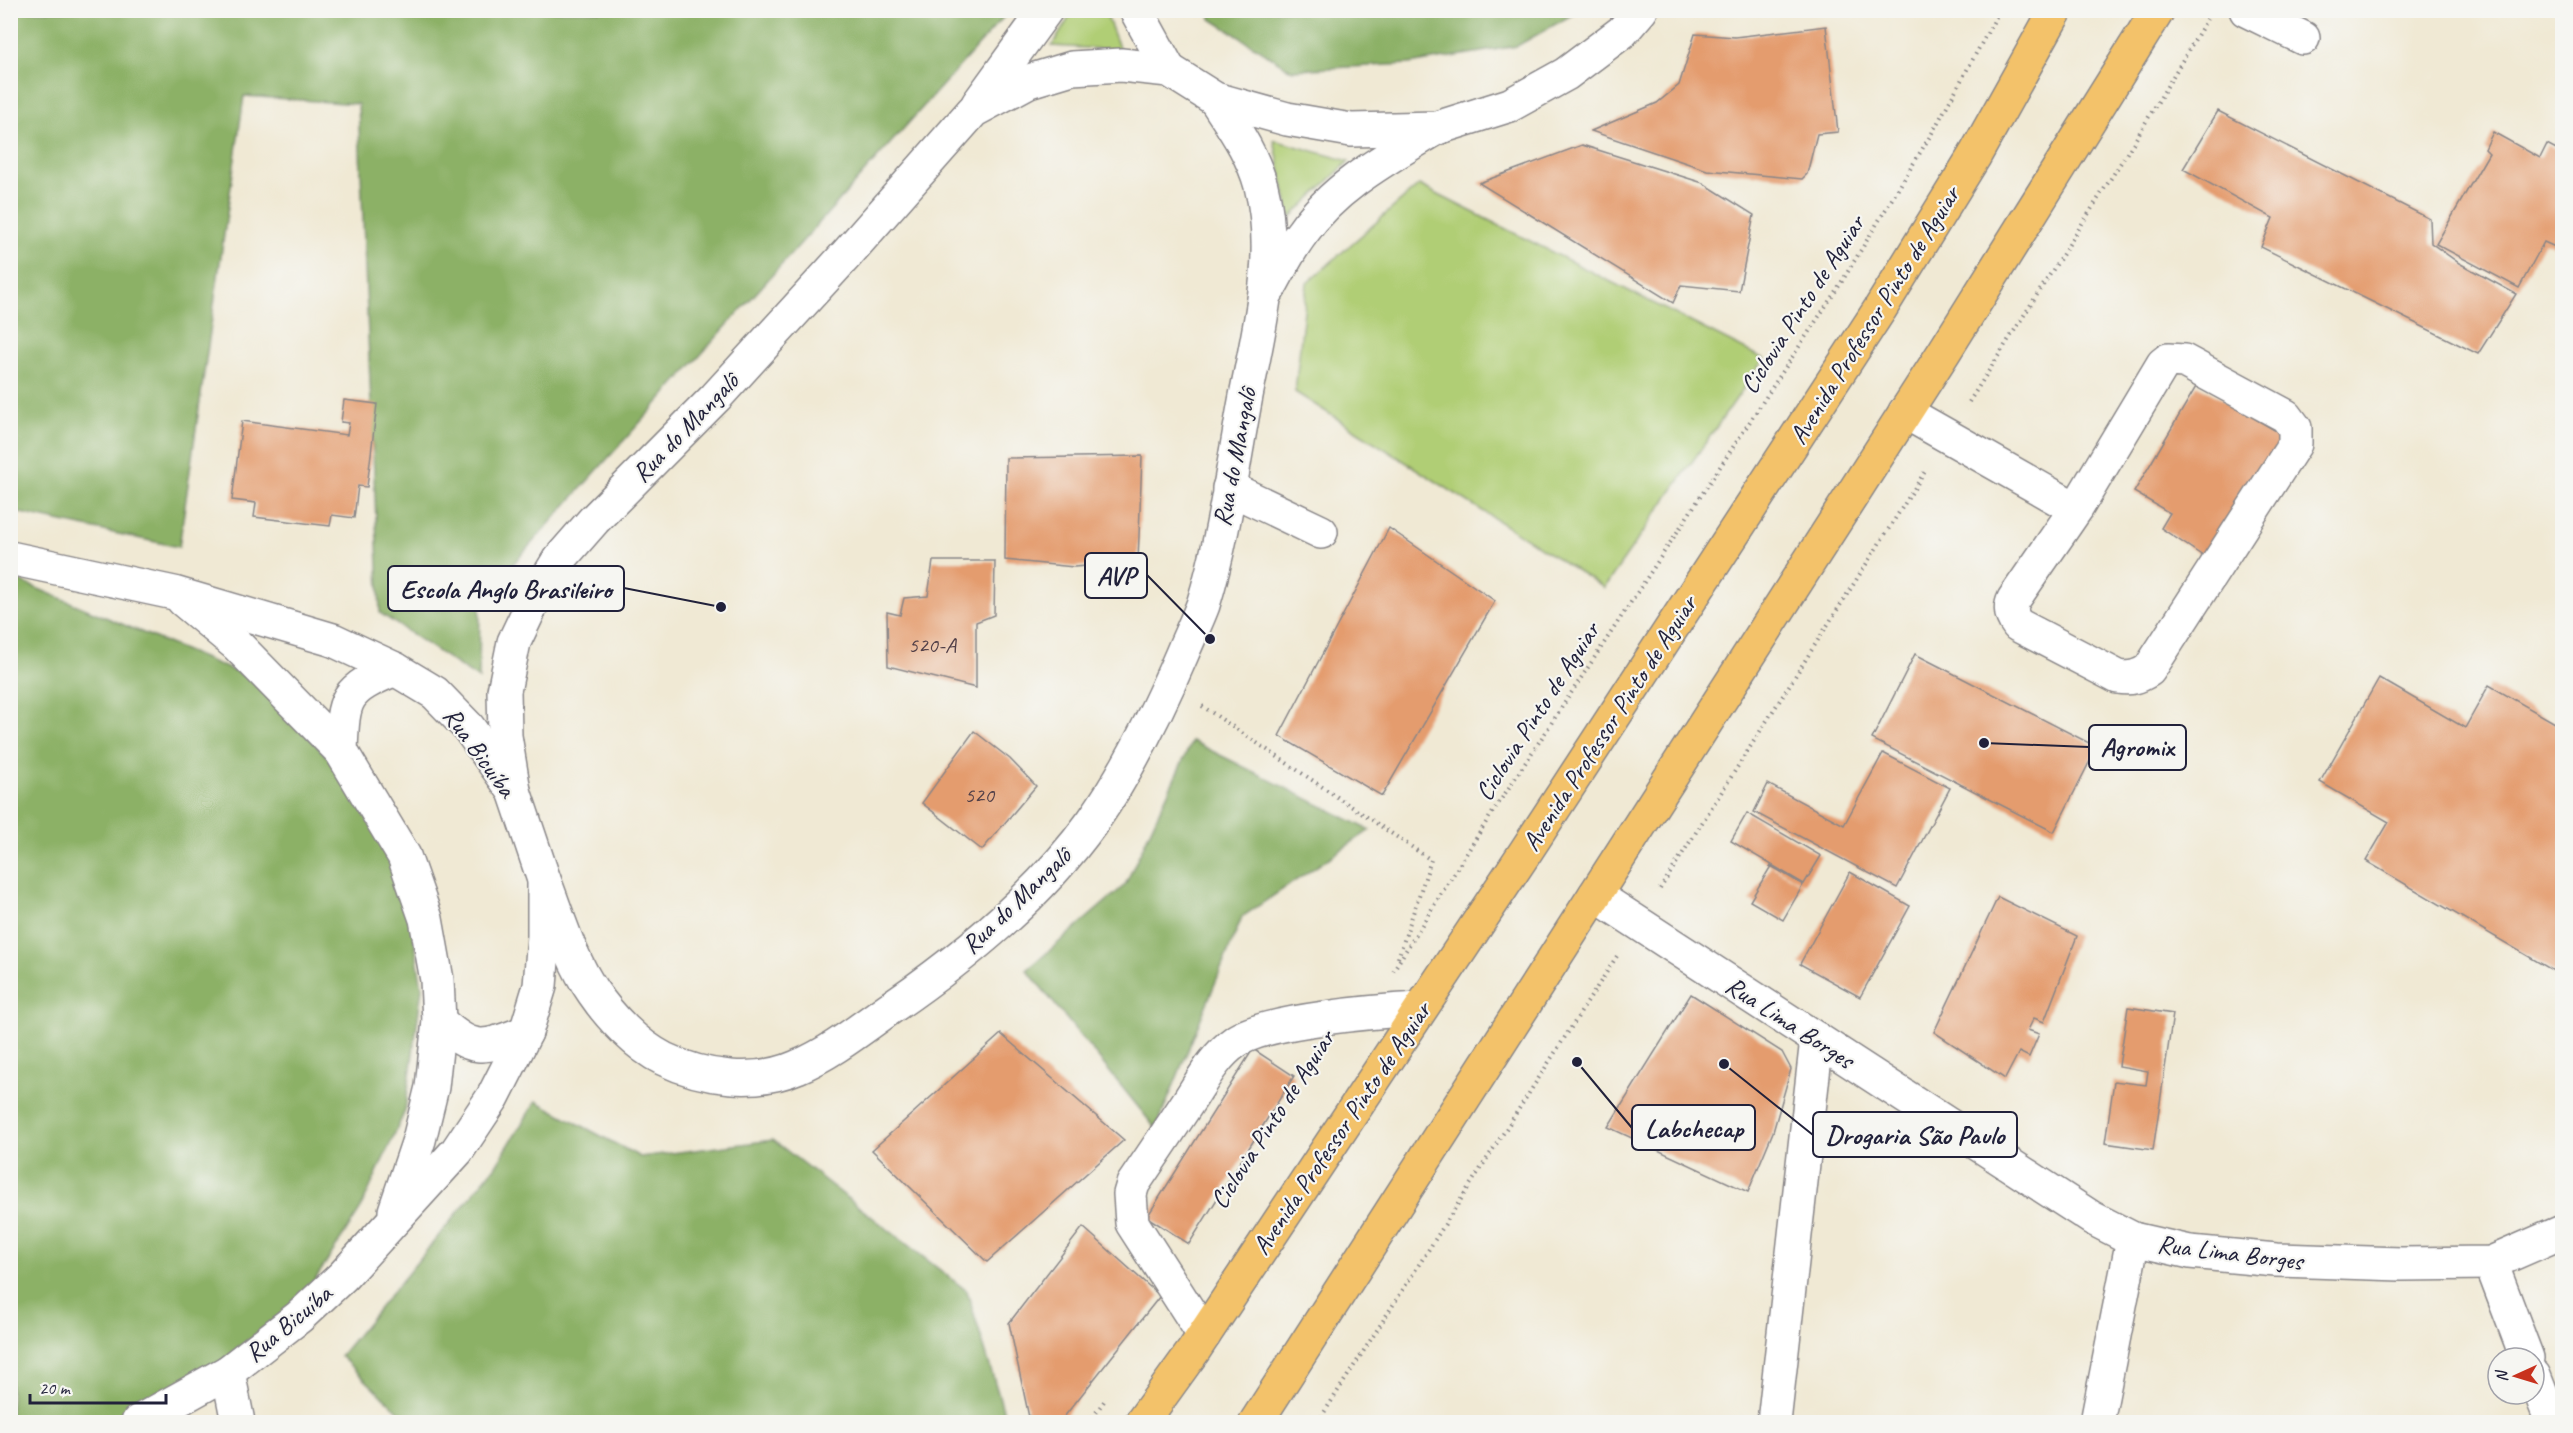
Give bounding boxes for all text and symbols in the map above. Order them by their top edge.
street label: Avenida Professor Pinto de Aguiar [1782,178,1969,450]
street label: Ciclovia Pinto de Aguiar [1732,207,1873,400]
street label: Rua do Mangalô [625,363,748,489]
street label: Rua do Mangalô [1205,382,1265,529]
callout: AVP [1085,553,1147,598]
text: AVP [1097,559,1140,593]
callout: Escola Anglo Brasileiro [388,566,624,611]
text: Escola Anglo Brasileiro [400,572,614,606]
street label: Avenida Professor Pinto de Aguiar [1515,587,1706,857]
street label: Ciclovia Pinto de Aguiar [1467,614,1608,807]
house number: 520-A [908,631,957,659]
street label: Rua Bicuíba [436,701,524,805]
callout: Agromix [2089,725,2186,770]
text: Agromix [2100,730,2176,764]
house number: 520 [964,781,996,809]
street label: Rua do Mangalô [954,838,1080,961]
street label: Rua Lima Borges [1719,969,1862,1077]
street label: Avenida Professor Pinto de Aguiar [1245,994,1440,1261]
street label: Ciclovia Pinto de Aguiar [1202,1022,1343,1215]
callout: Labchecap [1632,1105,1755,1150]
text: Labchecap [1645,1111,1745,1145]
callout: Drogaria São Paulo [1813,1112,2017,1157]
text: Drogaria São Paulo [1826,1118,2006,1152]
street label: Rua Lima Borges [2155,1227,2307,1278]
street label: Rua Bicuíba [238,1276,340,1369]
north arrow [2486,1346,2546,1406]
scale bar [30,1367,166,1405]
text: N [2491,1368,2512,1383]
text: 20 m [39,1377,72,1399]

